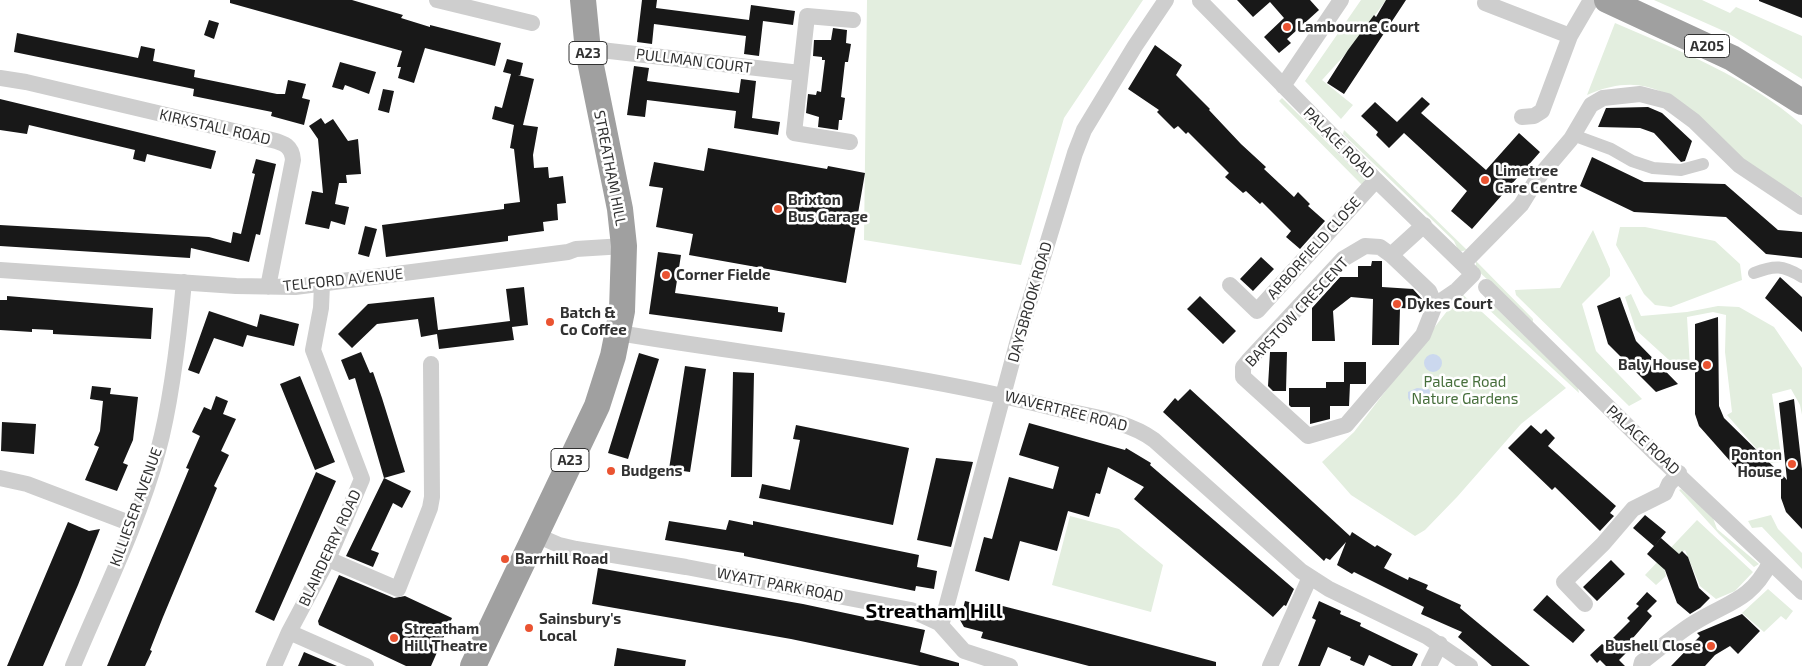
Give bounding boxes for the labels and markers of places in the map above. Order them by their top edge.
place label: Lambourne Court [1297,18,1420,36]
marker: Lambourne Court [1281,21,1293,33]
place label: Limetree Care Centre [1495,162,1578,197]
marker: Limetree Care Centre [1479,174,1491,186]
place label: Brixton Bus Garage [788,191,868,226]
marker: Brixton Bus Garage [772,203,784,215]
place label: Corner Fielde [676,266,770,284]
marker: Corner Fielde [660,269,672,281]
place label: Dykes Court [1407,295,1493,313]
marker: Dykes Court [1391,298,1403,310]
place label: Batch & Co Coffee [560,304,627,339]
marker: Batch & Co Coffee [544,316,556,328]
place label: Baly House [1618,356,1697,374]
marker: Baly House [1701,359,1713,371]
place label: Ponton House [1731,446,1782,481]
marker: Ponton House [1786,458,1798,470]
place label: Budgens [621,462,683,480]
marker: Budgens [605,465,617,477]
place label: Barrhill Road [515,550,608,568]
marker: Barrhill Road [499,553,511,565]
place label: Sainsbury's Local [539,610,621,645]
place label: Streatham Hill Theatre [404,620,488,655]
marker: Sainsbury's Local [523,622,535,634]
marker: Streatham Hill Theatre [388,632,400,644]
place label: Bushell Close [1605,637,1701,655]
marker: Bushell Close [1705,640,1717,652]

